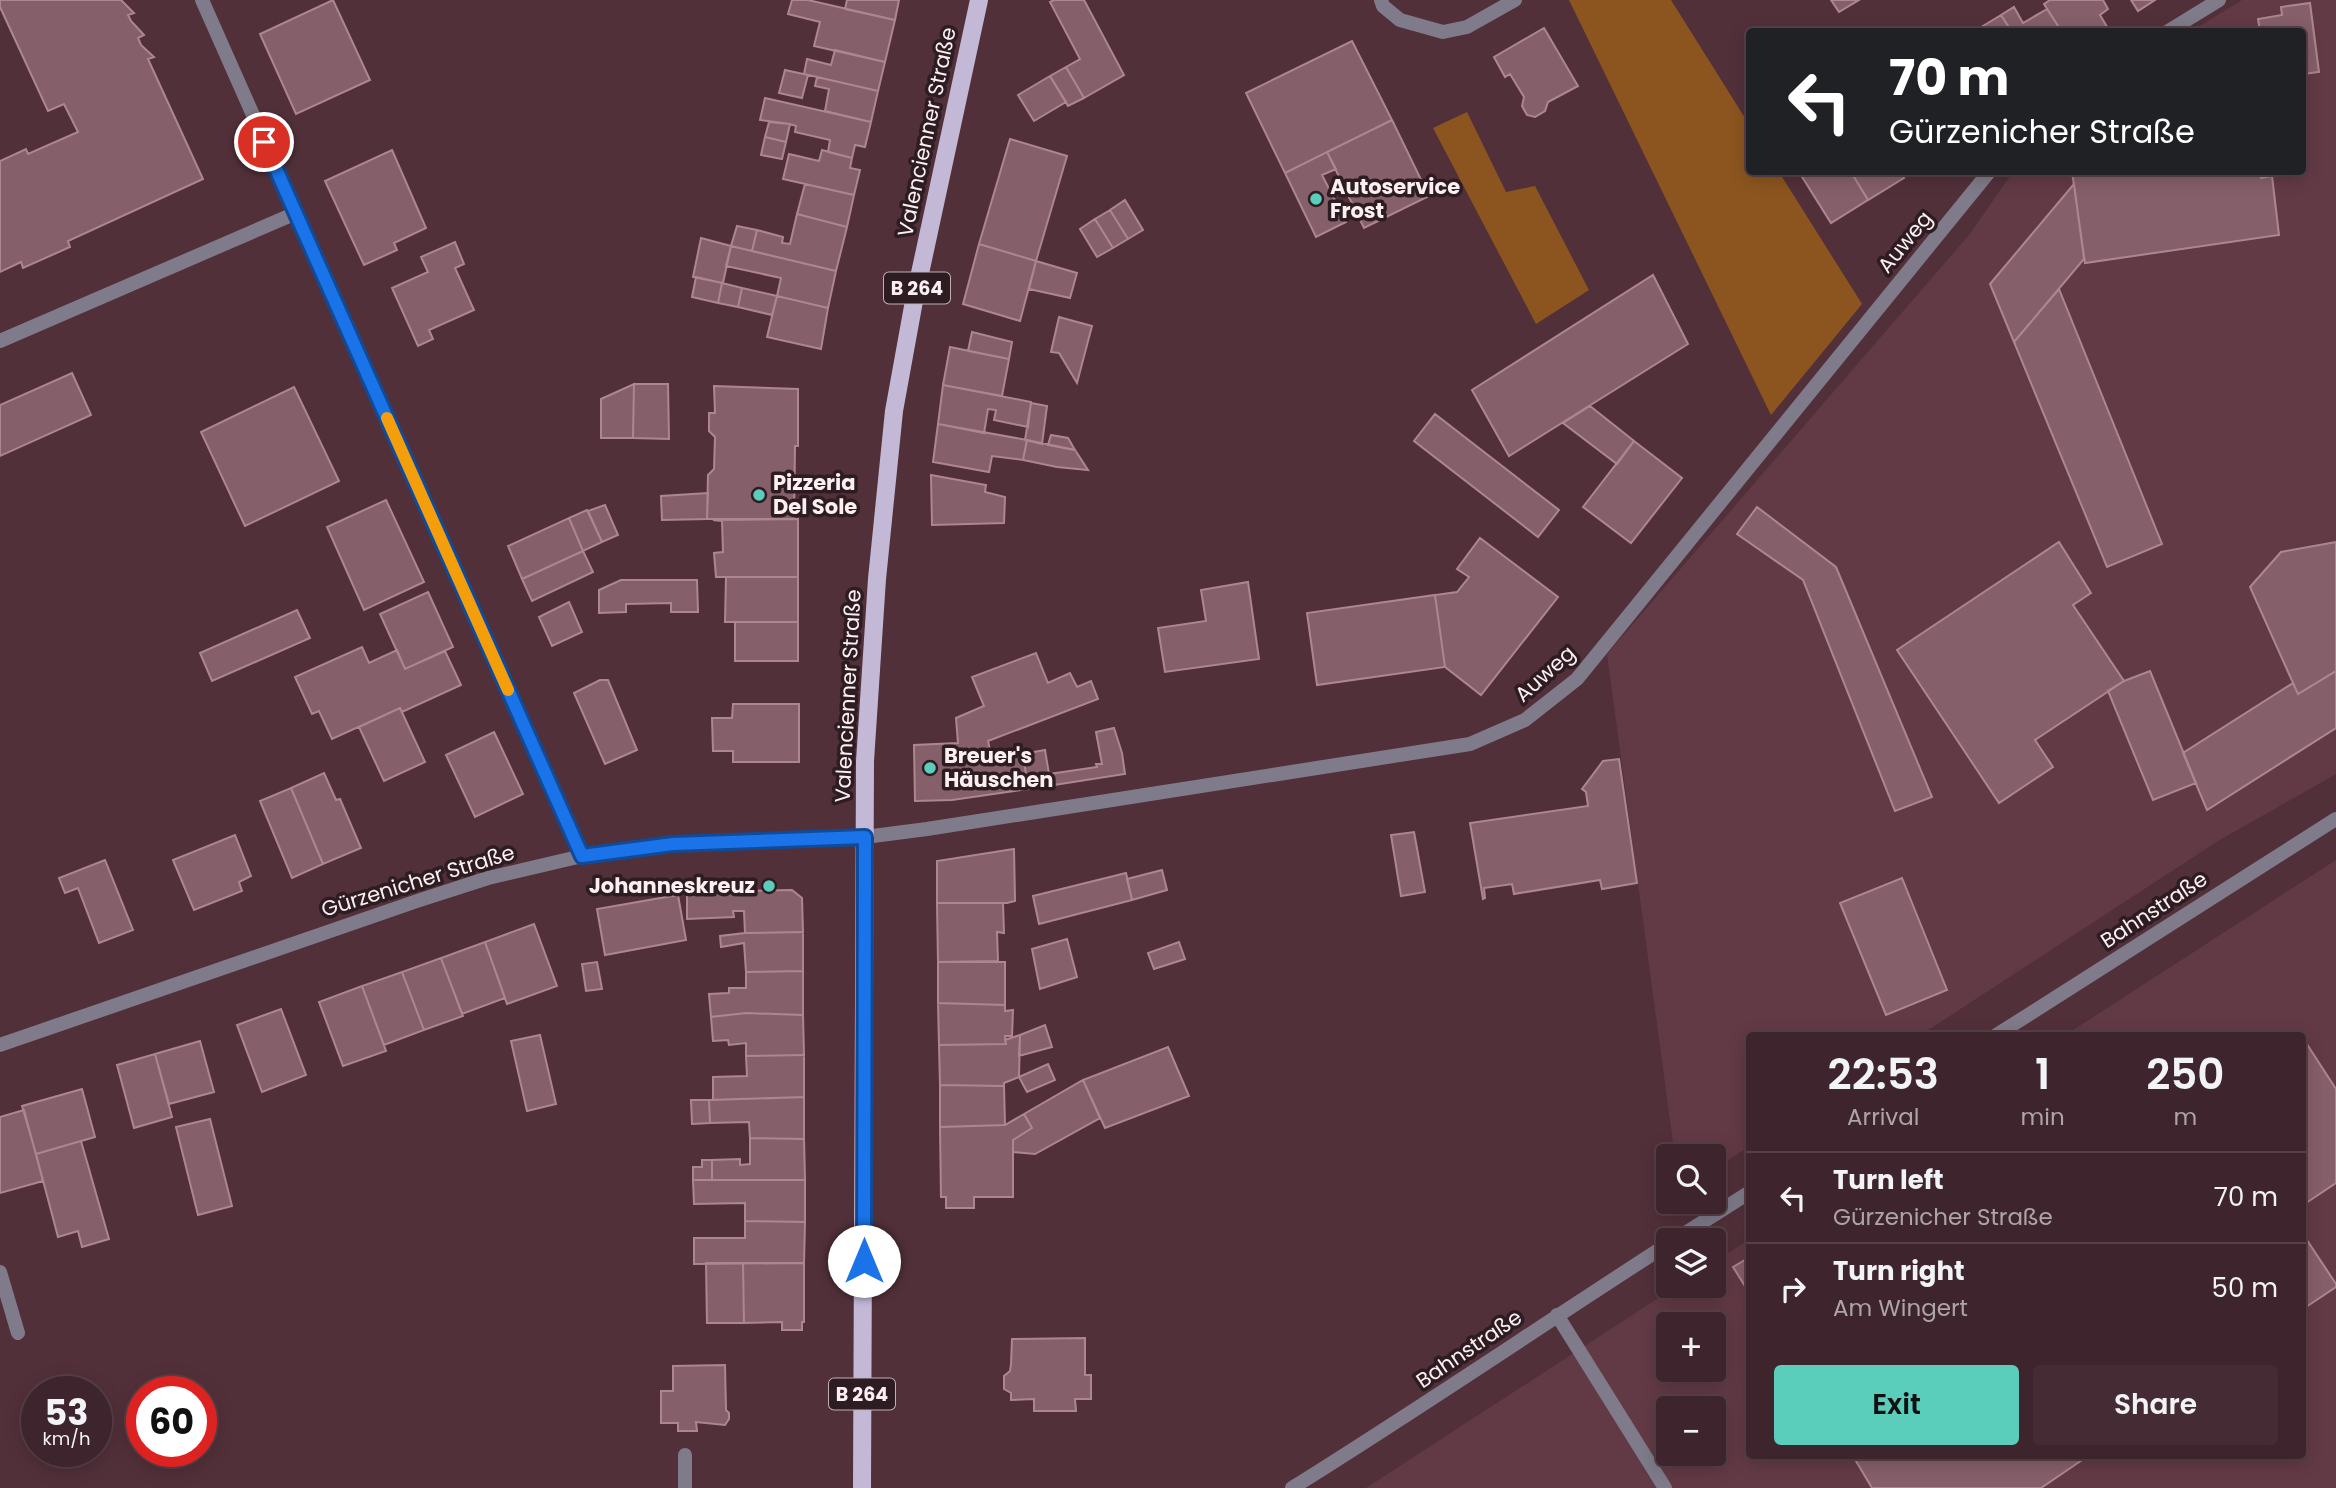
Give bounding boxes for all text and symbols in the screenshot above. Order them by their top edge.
street label: Valencienner Straße [890,24,963,239]
text: 70 m [1889,44,2009,112]
icon: left [1774,56,1865,147]
text: Gürzenicher Straße [1889,109,2195,154]
pin [234,112,294,172]
icon: arrive [245,123,283,161]
place label: Autoservice Frost [1330,172,1460,225]
marker: Autoservice Frost [1308,191,1324,207]
street label: Auweg [1871,205,1939,279]
road number: B 264 [884,272,950,304]
place label: Pizzeria Del Sole [773,468,857,521]
marker: Pizzeria Del Sole [751,487,767,503]
street label: Valencienner Straße [827,589,868,803]
street label: Auweg [1508,639,1581,709]
place label: Breuer's Häuschen [944,741,1053,794]
marker: Breuer's Häuschen [922,760,938,776]
street label: Gürzenicher Straße [318,837,518,924]
street label: Bahnstraße [2095,864,2213,955]
place label: Johanneskreuz [589,871,755,900]
marker: Johanneskreuz [761,878,777,894]
text: 22:53 [1828,1045,1939,1104]
text: 1 [2035,1045,2050,1104]
text: 250 [2146,1045,2224,1104]
text: Arrival [1847,1101,1919,1133]
text: min [2021,1101,2065,1133]
text: m [2173,1101,2197,1133]
map controls [1656,1144,1726,1466]
button: search [1656,1144,1726,1214]
text: Turn left [1833,1162,1944,1198]
icon: left [1774,1179,1812,1217]
text: 70 m [2214,1179,2278,1215]
text: Gürzenicher Straße [1833,1201,2053,1233]
position arrow [827,1224,901,1298]
button: layers [1656,1228,1726,1298]
text: Turn right [1833,1253,1965,1289]
icon: right [1774,1270,1812,1308]
text: 50 m [2212,1270,2278,1306]
text: Am Wingert [1833,1292,1968,1324]
street label: Bahnstraße [1410,1302,1527,1395]
button: + [1656,1312,1726,1382]
button: Exit [1774,1365,2019,1445]
button: Share [2033,1365,2278,1445]
speed limit sign: 60 [126,1376,217,1467]
road number: B 264 [829,1378,895,1410]
text: 53 [45,1388,88,1437]
button: − [1656,1396,1726,1466]
text: km/h [43,1426,90,1451]

